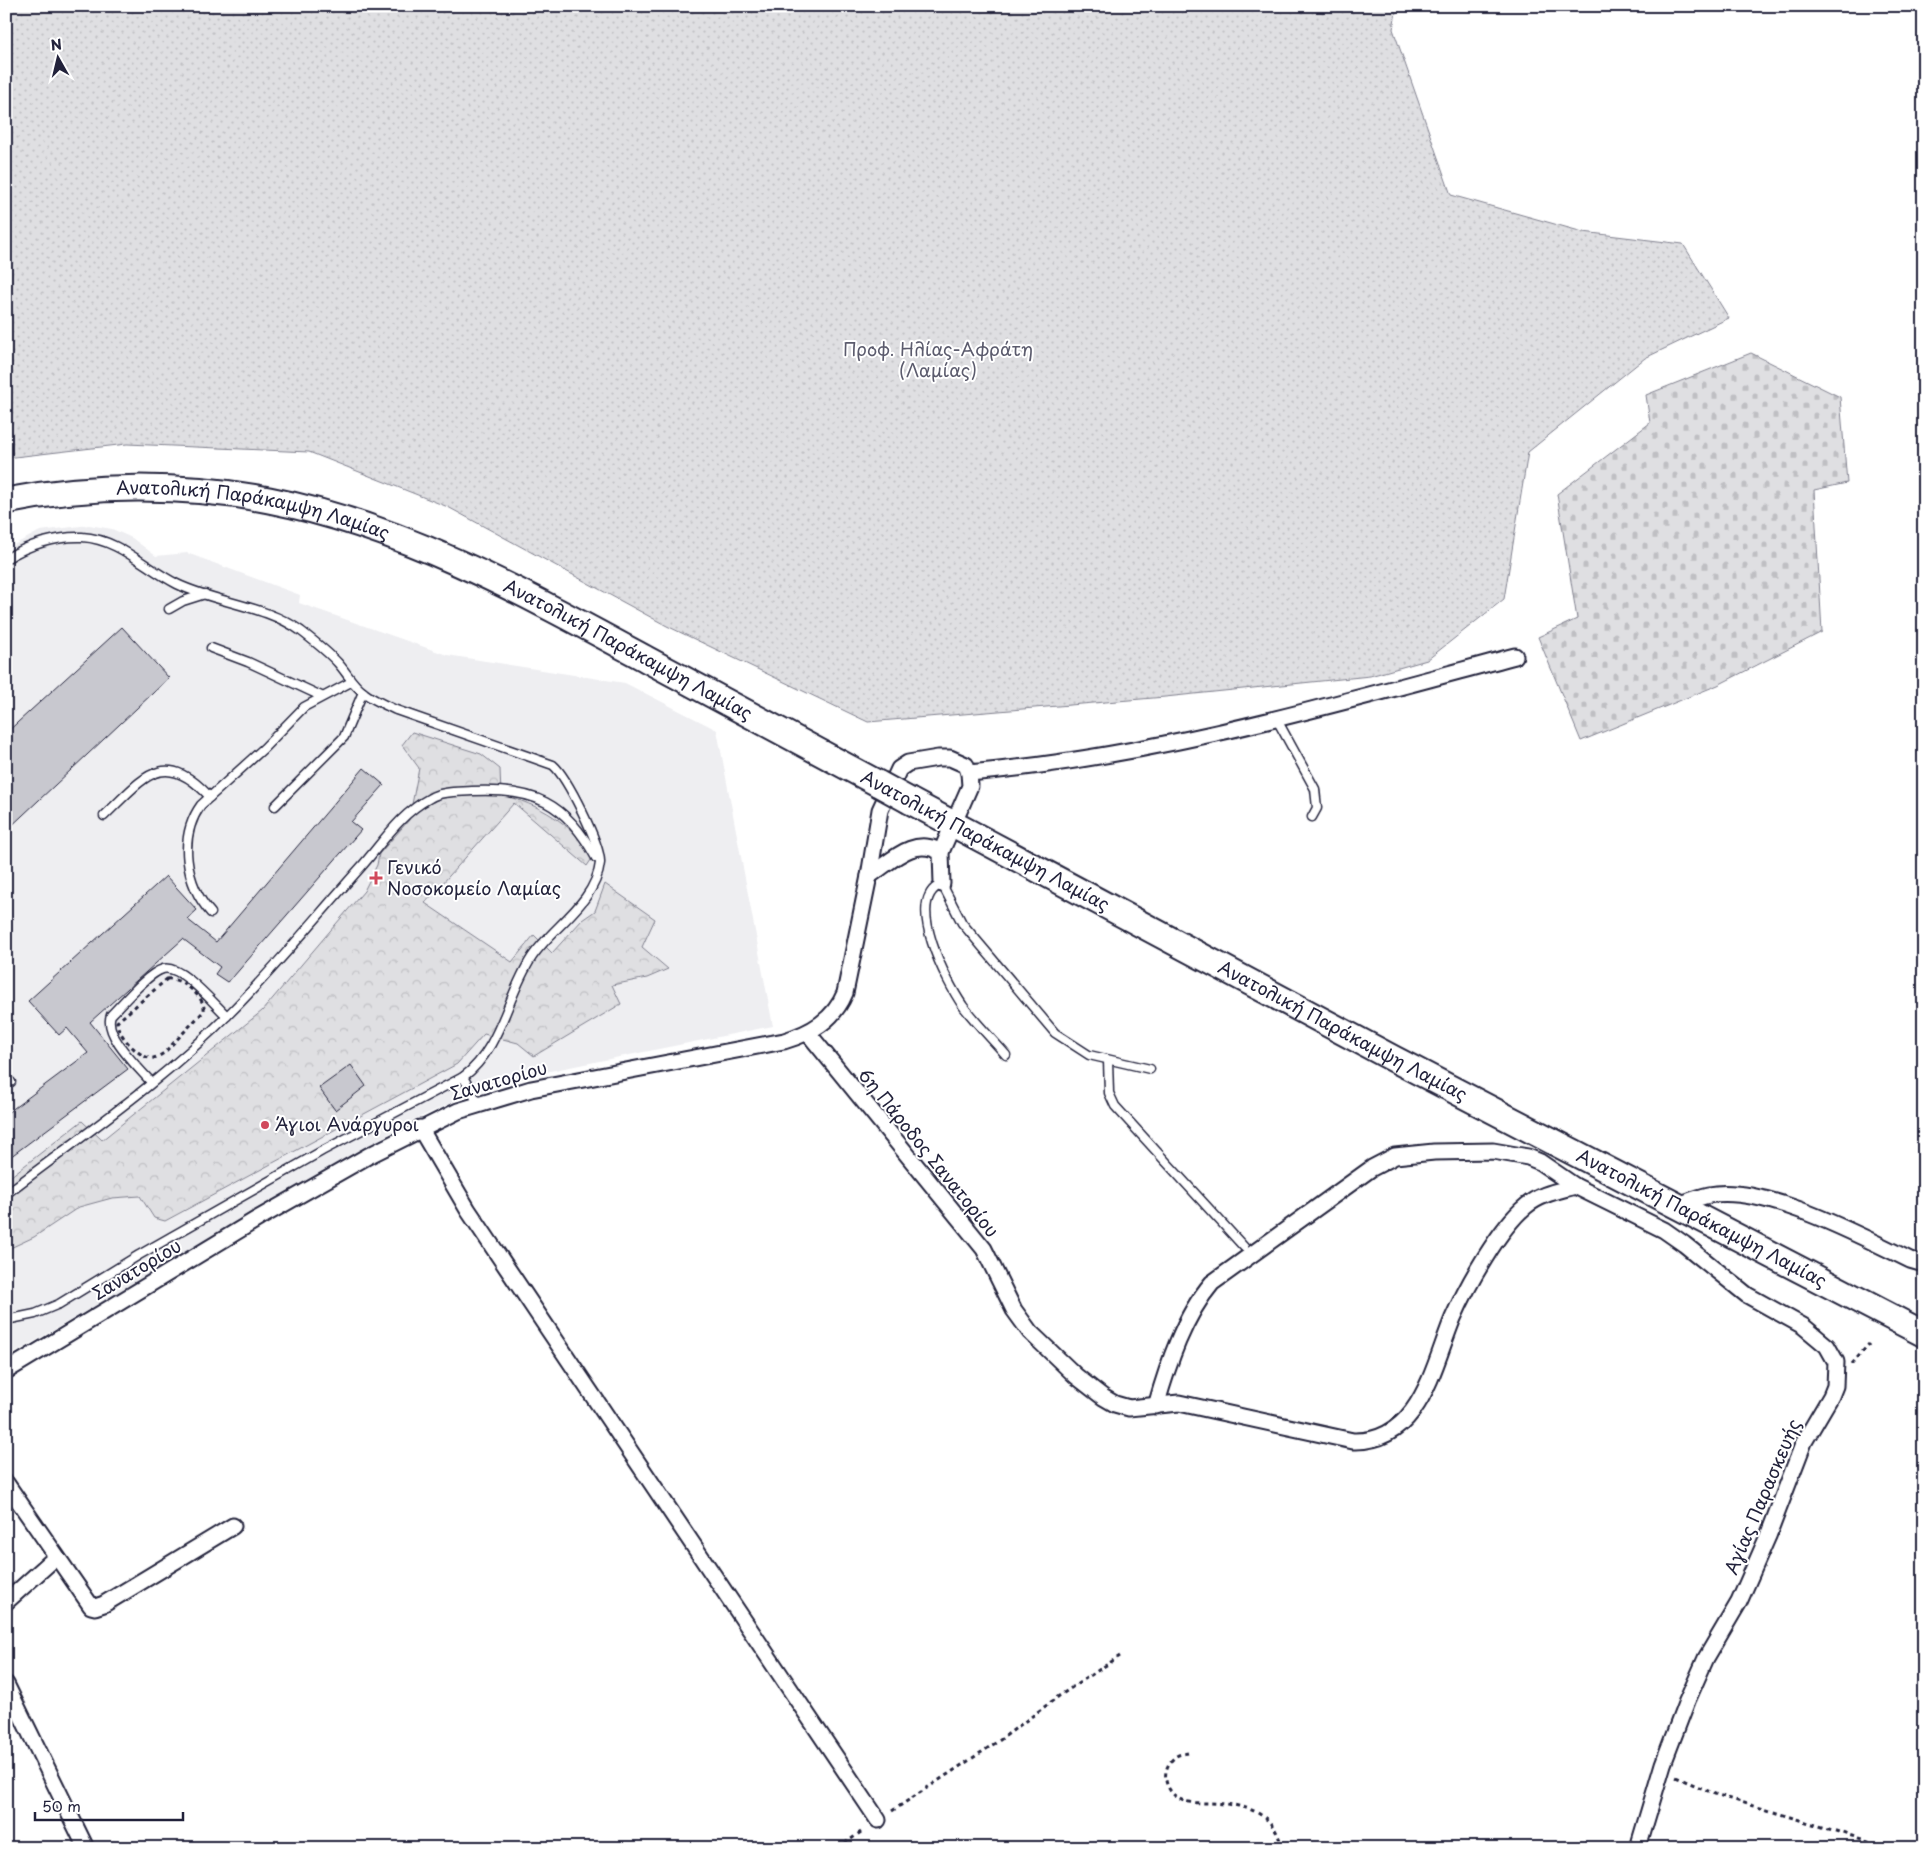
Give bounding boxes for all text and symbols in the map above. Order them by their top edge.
north arrow [32,32,82,82]
text: N [49,33,63,56]
park label: Προφ. Ηλίας-Αφράτη (Λαμίας) [843,335,1033,383]
street label: Ανατολική Παράκαμψη Λαμίας [116,473,394,546]
street label: Ανατολική Παράκαμψη Λαμίας [499,571,758,726]
street label: Ανατολική Παράκαμψη Λαμίας [857,762,1115,917]
place label: Γενικό Νοσοκομείο Λαμίας [387,853,561,901]
marker: Γενικό Νοσοκομείο Λαμίας [369,871,383,885]
street label: Ανατολική Παράκαμψη Λαμίας [1214,953,1473,1107]
street label: Σανατορίου [447,1053,550,1106]
street label: 6η Πάροδος Σανατορίου [852,1062,1006,1242]
place label: Άγιοι Ανάργυροι [275,1110,419,1137]
marker: Άγιοι Ανάργυροι [259,1119,271,1131]
street label: Ανατολική Παράκαμψη Λαμίας [1573,1141,1832,1293]
street label: Σανατορίου [87,1232,186,1306]
street label: Αγίας Παρασκευής [1717,1414,1807,1578]
scale bar [35,1789,182,1821]
text: 50 m [42,1794,81,1817]

